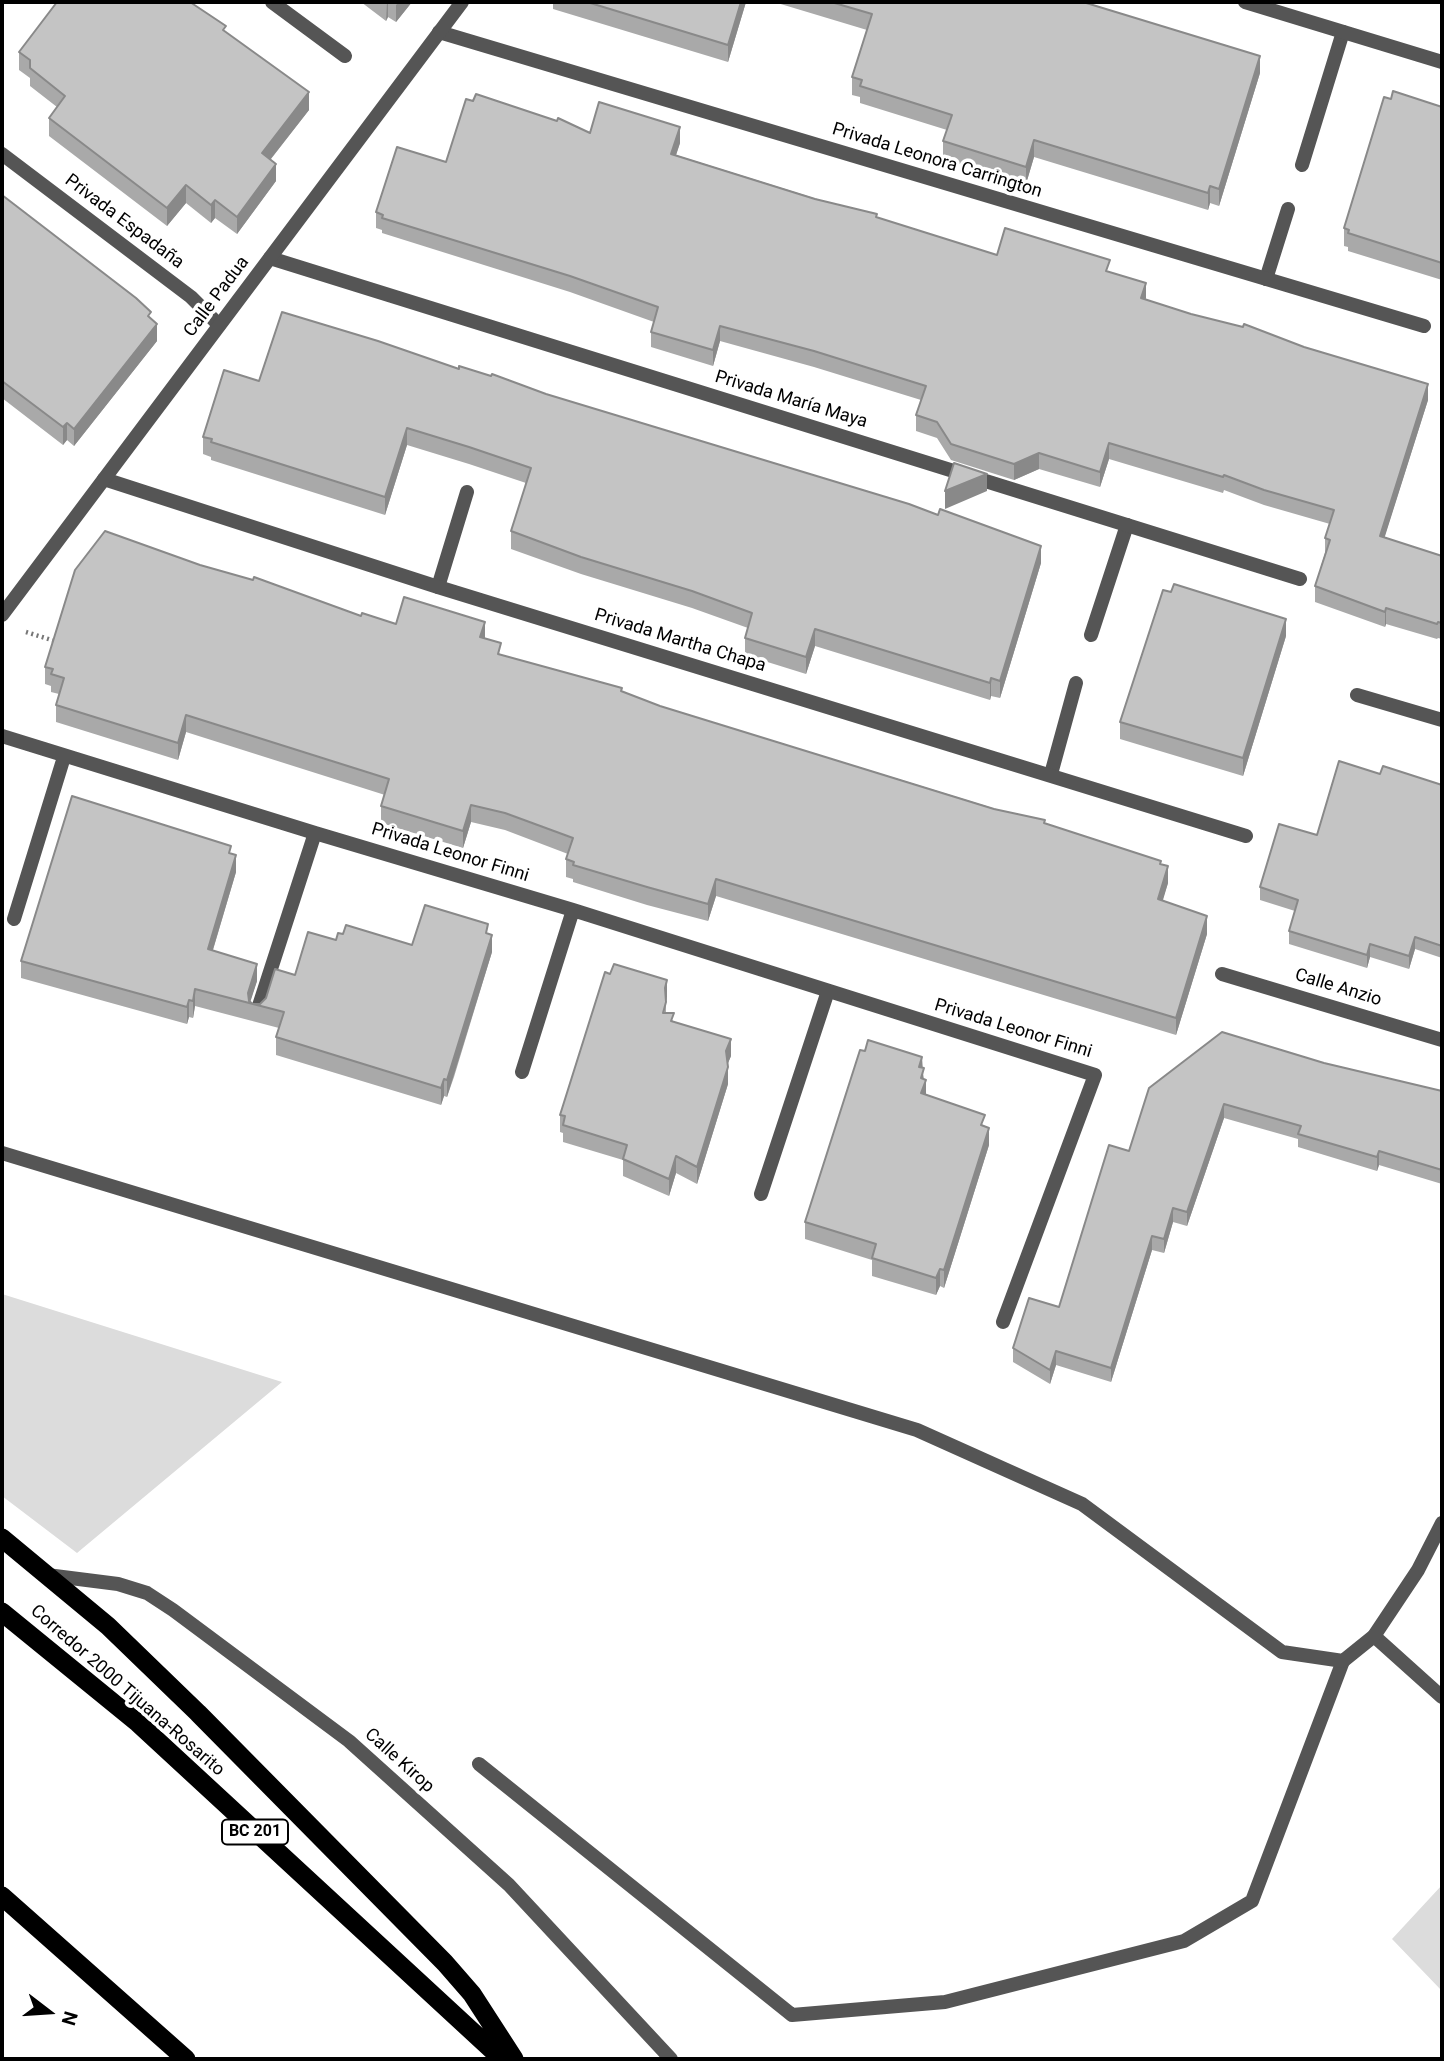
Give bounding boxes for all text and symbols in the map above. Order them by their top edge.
street label: Privada Leonora Carrington [829,119,1045,203]
street label: Privada Espadaña [60,170,188,274]
street label: Calle Padua [180,252,254,342]
street label: Privada María Maya [712,367,870,433]
street label: Privada Martha Chapa [592,605,768,677]
street label: Privada Leonor Finni [369,819,531,887]
street label: Calle Anzio [1292,965,1384,1011]
street label: Privada Leonor Finni [932,995,1094,1063]
street label: Corredor 2000 Tijuana-Rosarito [25,1601,229,1781]
street label: Calle Kirop [360,1724,438,1798]
road number: BC 201 [222,1820,288,1844]
north arrow [14,1977,84,2047]
text: N [57,2009,83,2028]

